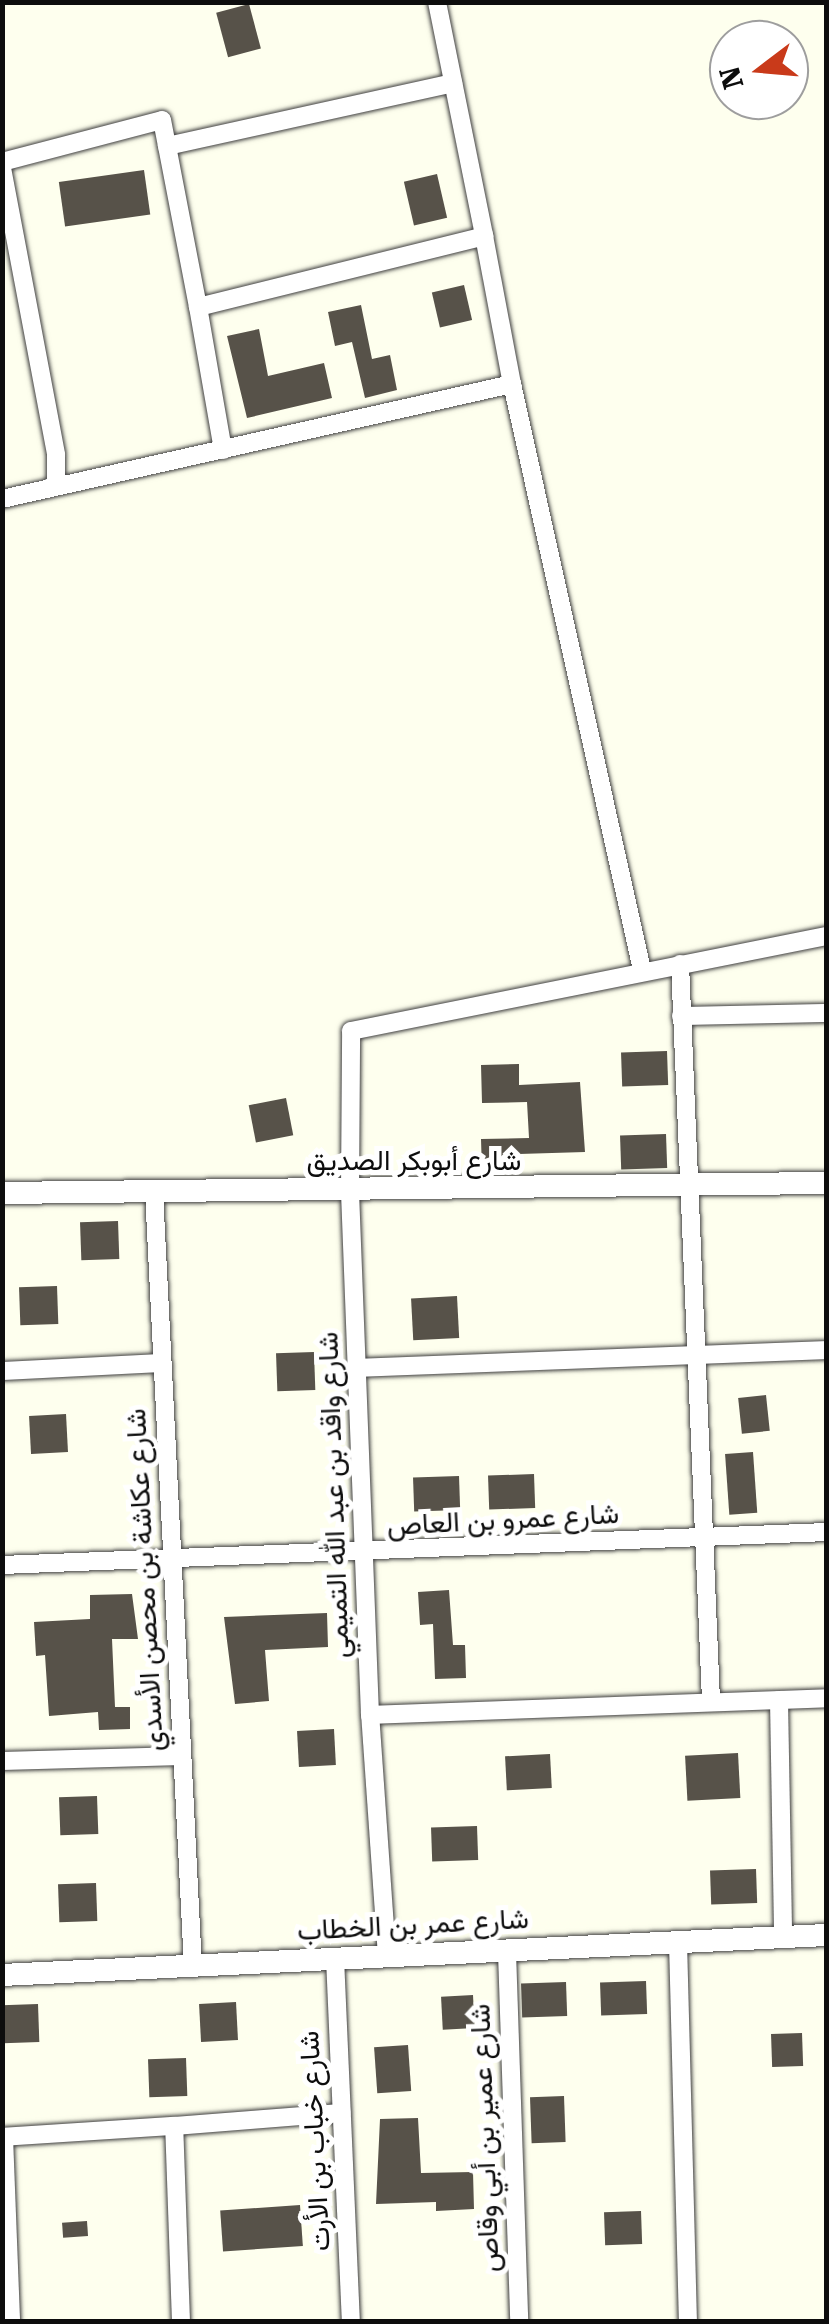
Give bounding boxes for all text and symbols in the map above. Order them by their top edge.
north arrow [709,20,809,120]
text: N [713,63,750,93]
street label: شارع أبوبكر الصديق [307,1144,521,1178]
street label: شارع واقد بن عبد الله التميمي [312,1331,356,1659]
street label: شارع عكاشة بن محصن الأسدي [119,1408,171,1752]
street label: شارع عمرو بن العاص [386,1497,620,1543]
street label: شارع عمر بن الخطاب [296,1902,530,1948]
street label: شارع عمير بن أبي وقاص [464,2003,506,2273]
street label: شارع خباب بن الأرت [292,2030,338,2252]

